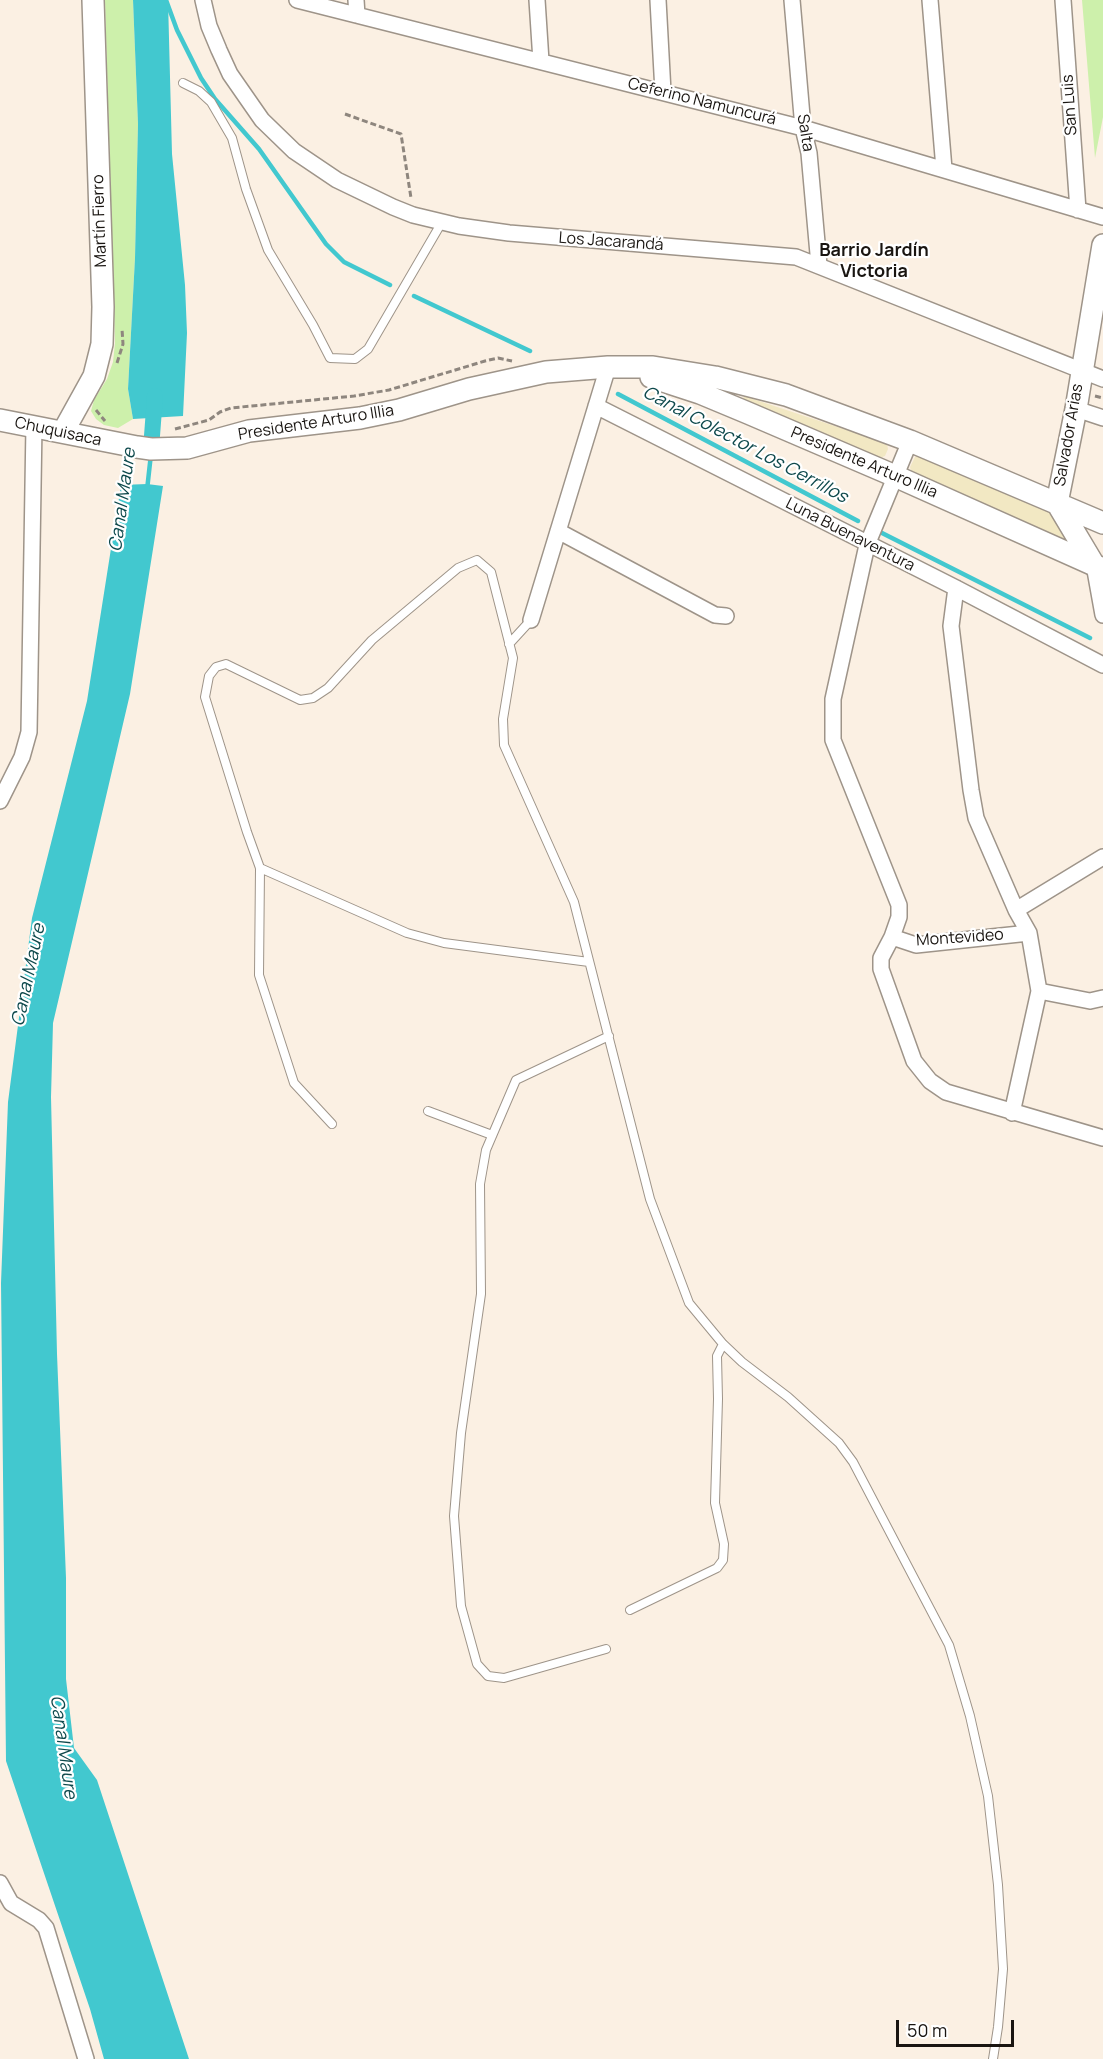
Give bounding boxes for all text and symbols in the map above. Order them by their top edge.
street label: Ceferino Namuncurá [626,74,778,130]
street label: San Luis [1058,74,1082,136]
street label: Salta [793,113,817,153]
street label: Martín Fierro [89,174,111,268]
street label: Los Jacarandá [558,229,664,255]
district label: Barrio Jardín Victoria [819,240,929,282]
water label: Canal Colector Los Cerrillos [639,382,851,508]
street label: Salvador Arias [1051,382,1087,488]
street label: Presidente Arturo Illia [237,401,395,445]
street label: Chuquisaca [13,413,103,451]
street label: Presidente Arturo Illia [788,423,940,503]
water label: Canal Maure [105,447,141,553]
street label: Luna Buenaventura [782,494,918,576]
water label: Canal Maure [8,922,50,1028]
street label: Montevideo [916,925,1004,951]
water label: Canal Maure [45,1694,81,1800]
scale bar [899,2008,1018,2046]
text: 50 m [907,2018,947,2042]

